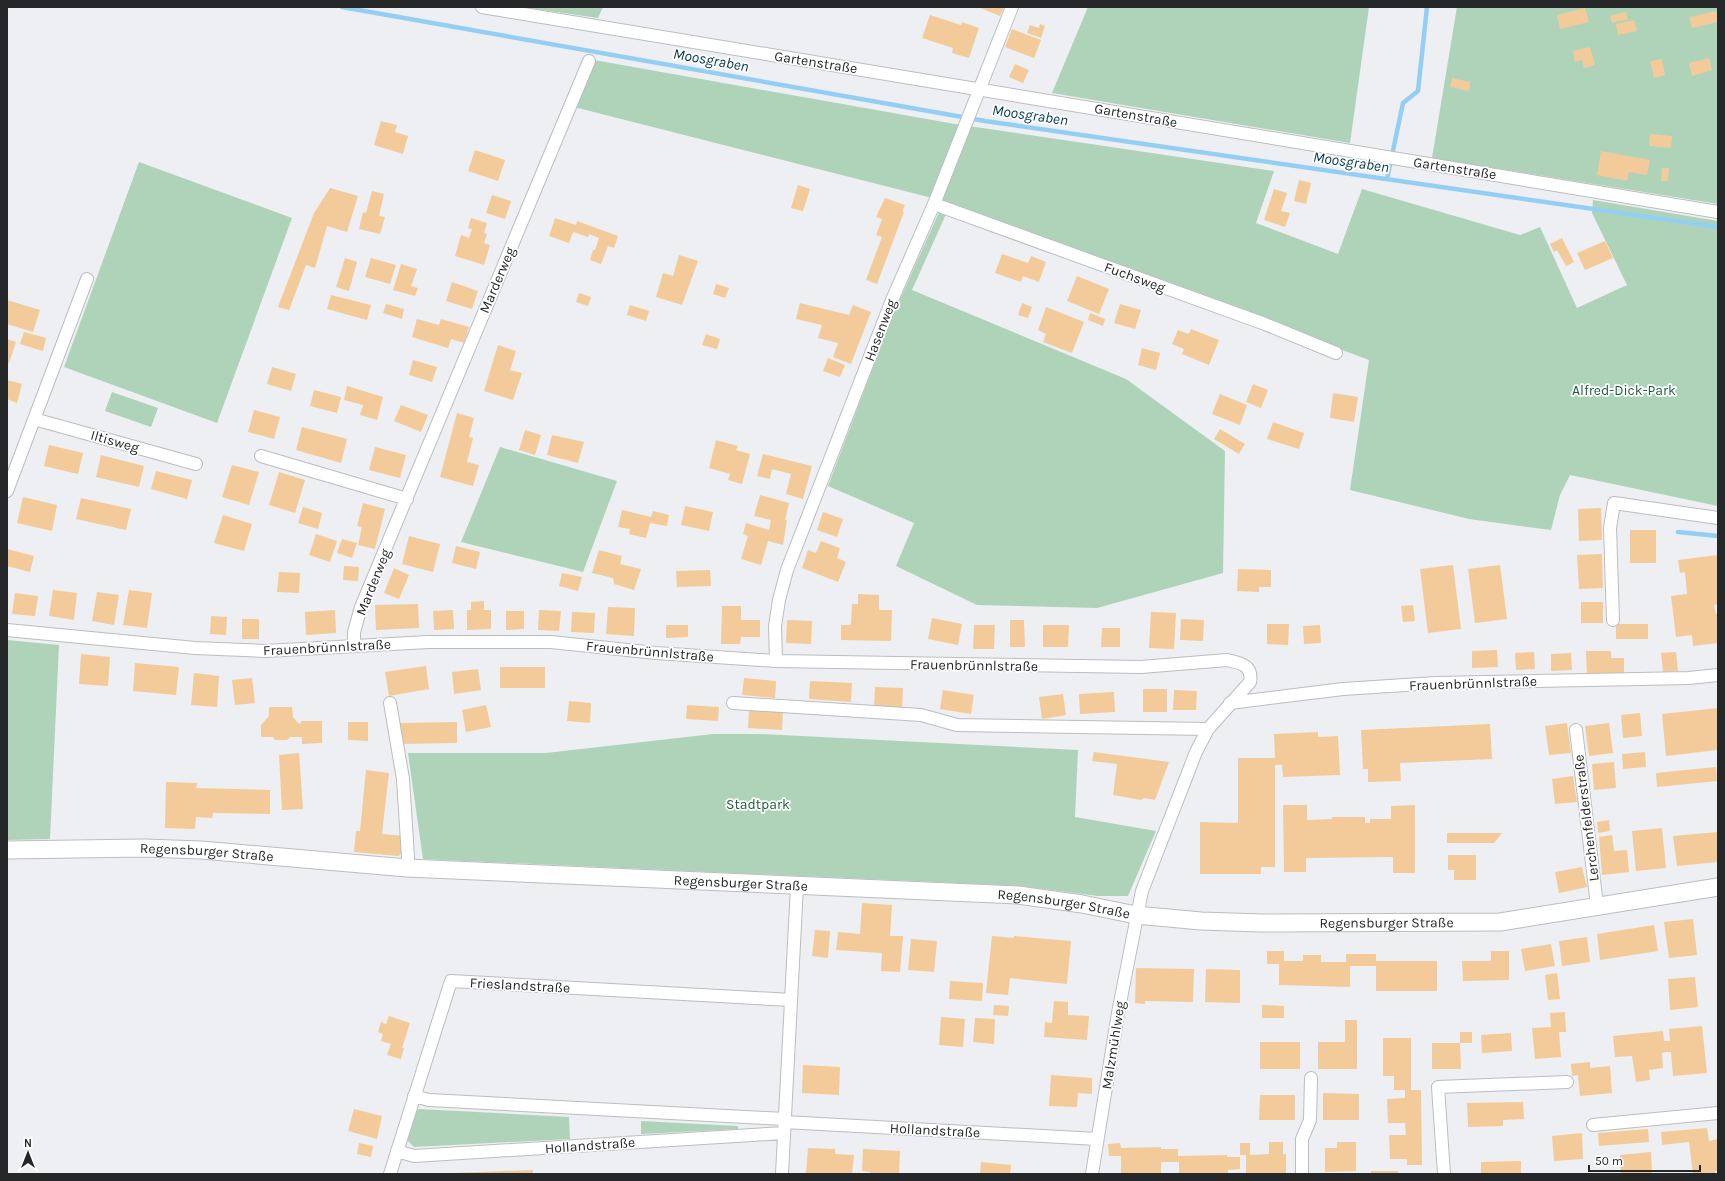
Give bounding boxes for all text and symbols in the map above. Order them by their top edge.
water label: Moosgraben [672,44,750,76]
street label: Gartenstraße [773,48,859,77]
street label: Gartenstraße [1093,100,1179,131]
water label: Moosgraben [991,101,1069,129]
water label: Moosgraben [1312,148,1390,176]
street label: Gartenstraße [1412,154,1498,183]
street label: Marderweg [476,244,519,316]
street label: Fuchsweg [1102,259,1168,296]
street label: Hasenweg [861,297,900,364]
park label: Alfred-Dick-Park [1572,382,1676,399]
street label: Iltisweg [89,426,141,457]
street label: Marderweg [352,546,395,618]
street label: Frauenbrünnlstraße [263,636,391,659]
street label: Frauenbrünnlstraße [585,637,714,666]
street label: Frauenbrünnlstraße [910,656,1038,675]
street label: Frauenbrünnlstraße [1409,673,1537,694]
street label: Lerchenfelderstraße [1570,754,1603,882]
park label: Stadtpark [726,796,790,813]
street label: Regensburger Straße [140,840,274,865]
street label: Regensburger Straße [673,872,808,895]
street label: Regensburger Straße [997,886,1132,923]
street label: Regensburger Straße [1319,914,1454,932]
street label: Frieslandstraße [469,974,571,997]
street label: Malzmühlweg [1098,1000,1129,1091]
street label: Hollandstraße [889,1120,981,1141]
north arrow [8,1133,48,1173]
street label: Hollandstraße [544,1134,636,1157]
text: N [24,1137,32,1150]
scale bar [1589,1147,1700,1173]
text: 50 m [1595,1154,1623,1168]

